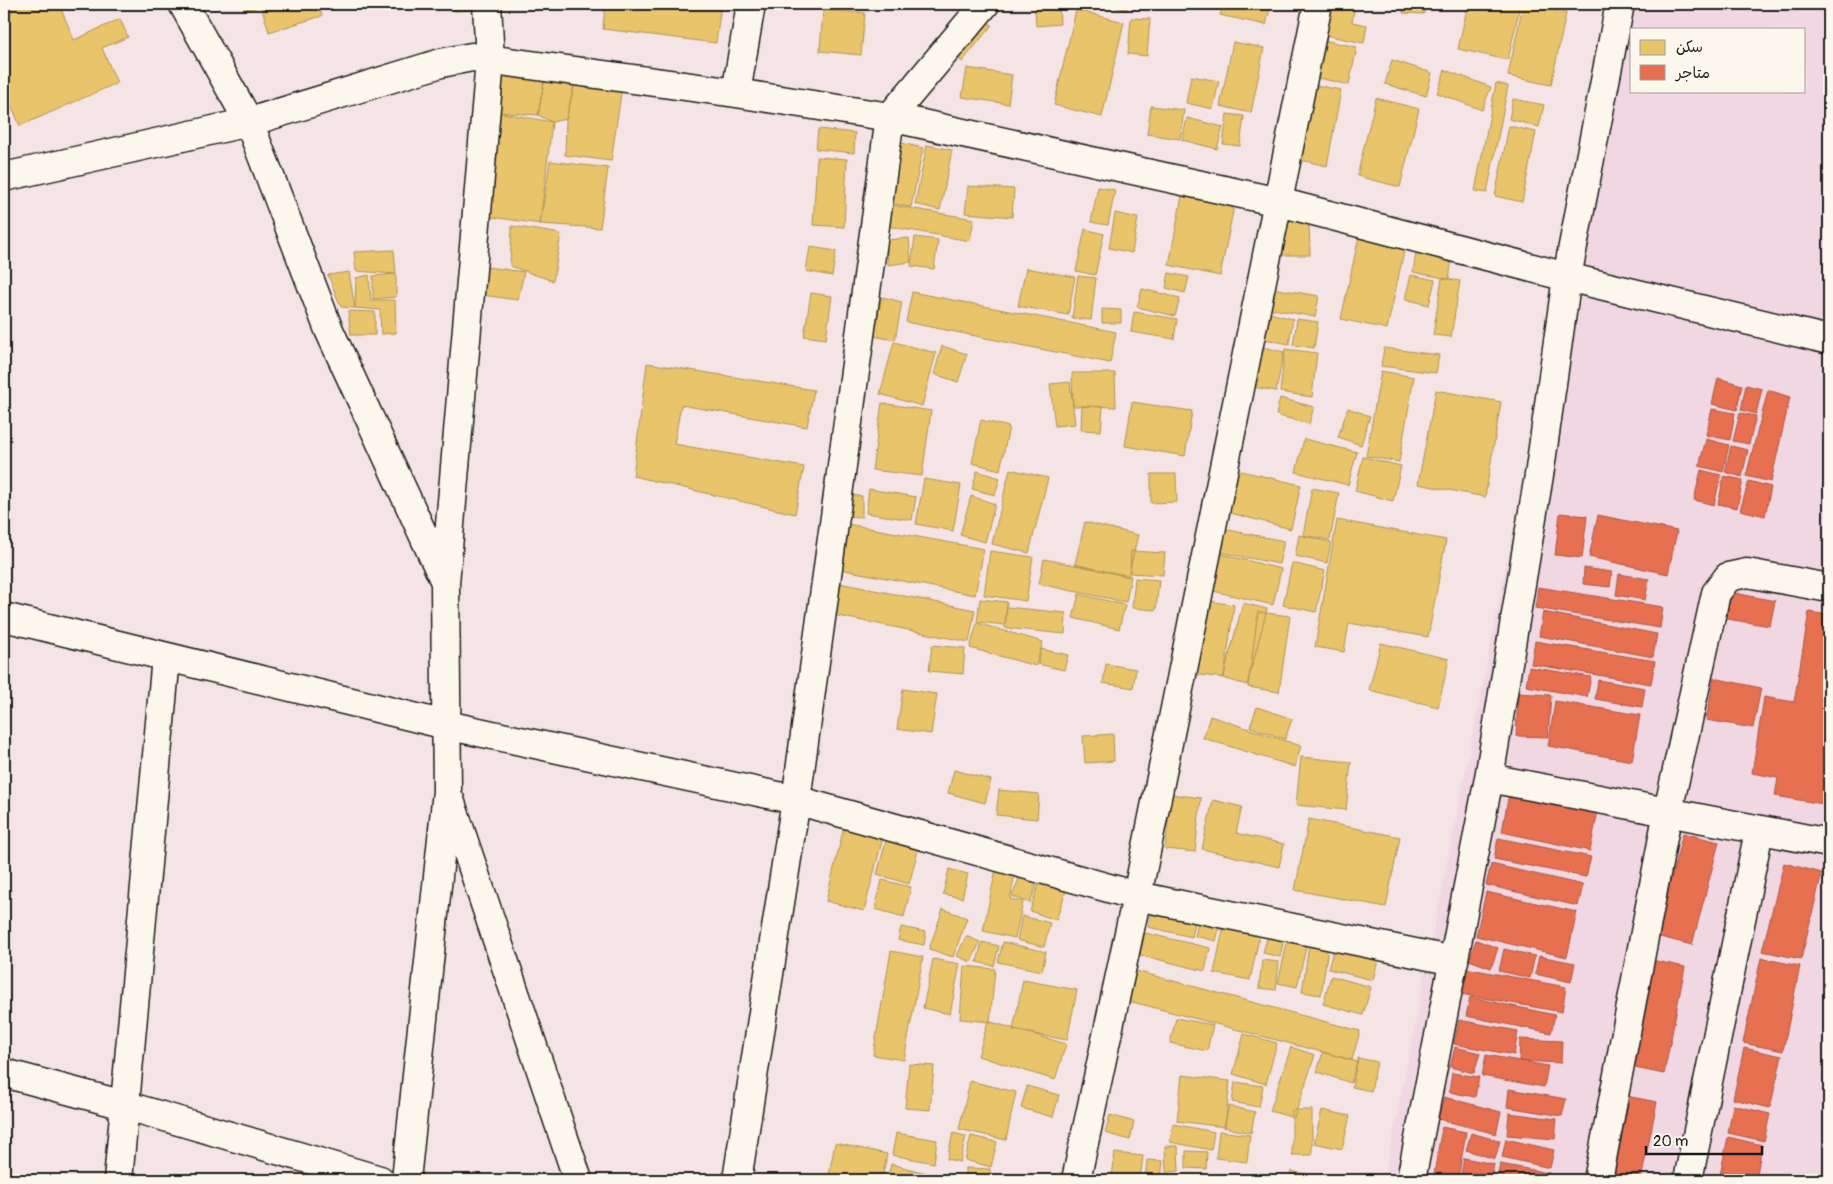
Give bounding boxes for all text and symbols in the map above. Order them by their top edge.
legend [1630,28,1806,92]
text: سكن [1676,38,1703,57]
text: متاجر [1674,64,1710,83]
scale bar [1646,1124,1762,1156]
text: 20 m [1653,1132,1688,1151]

